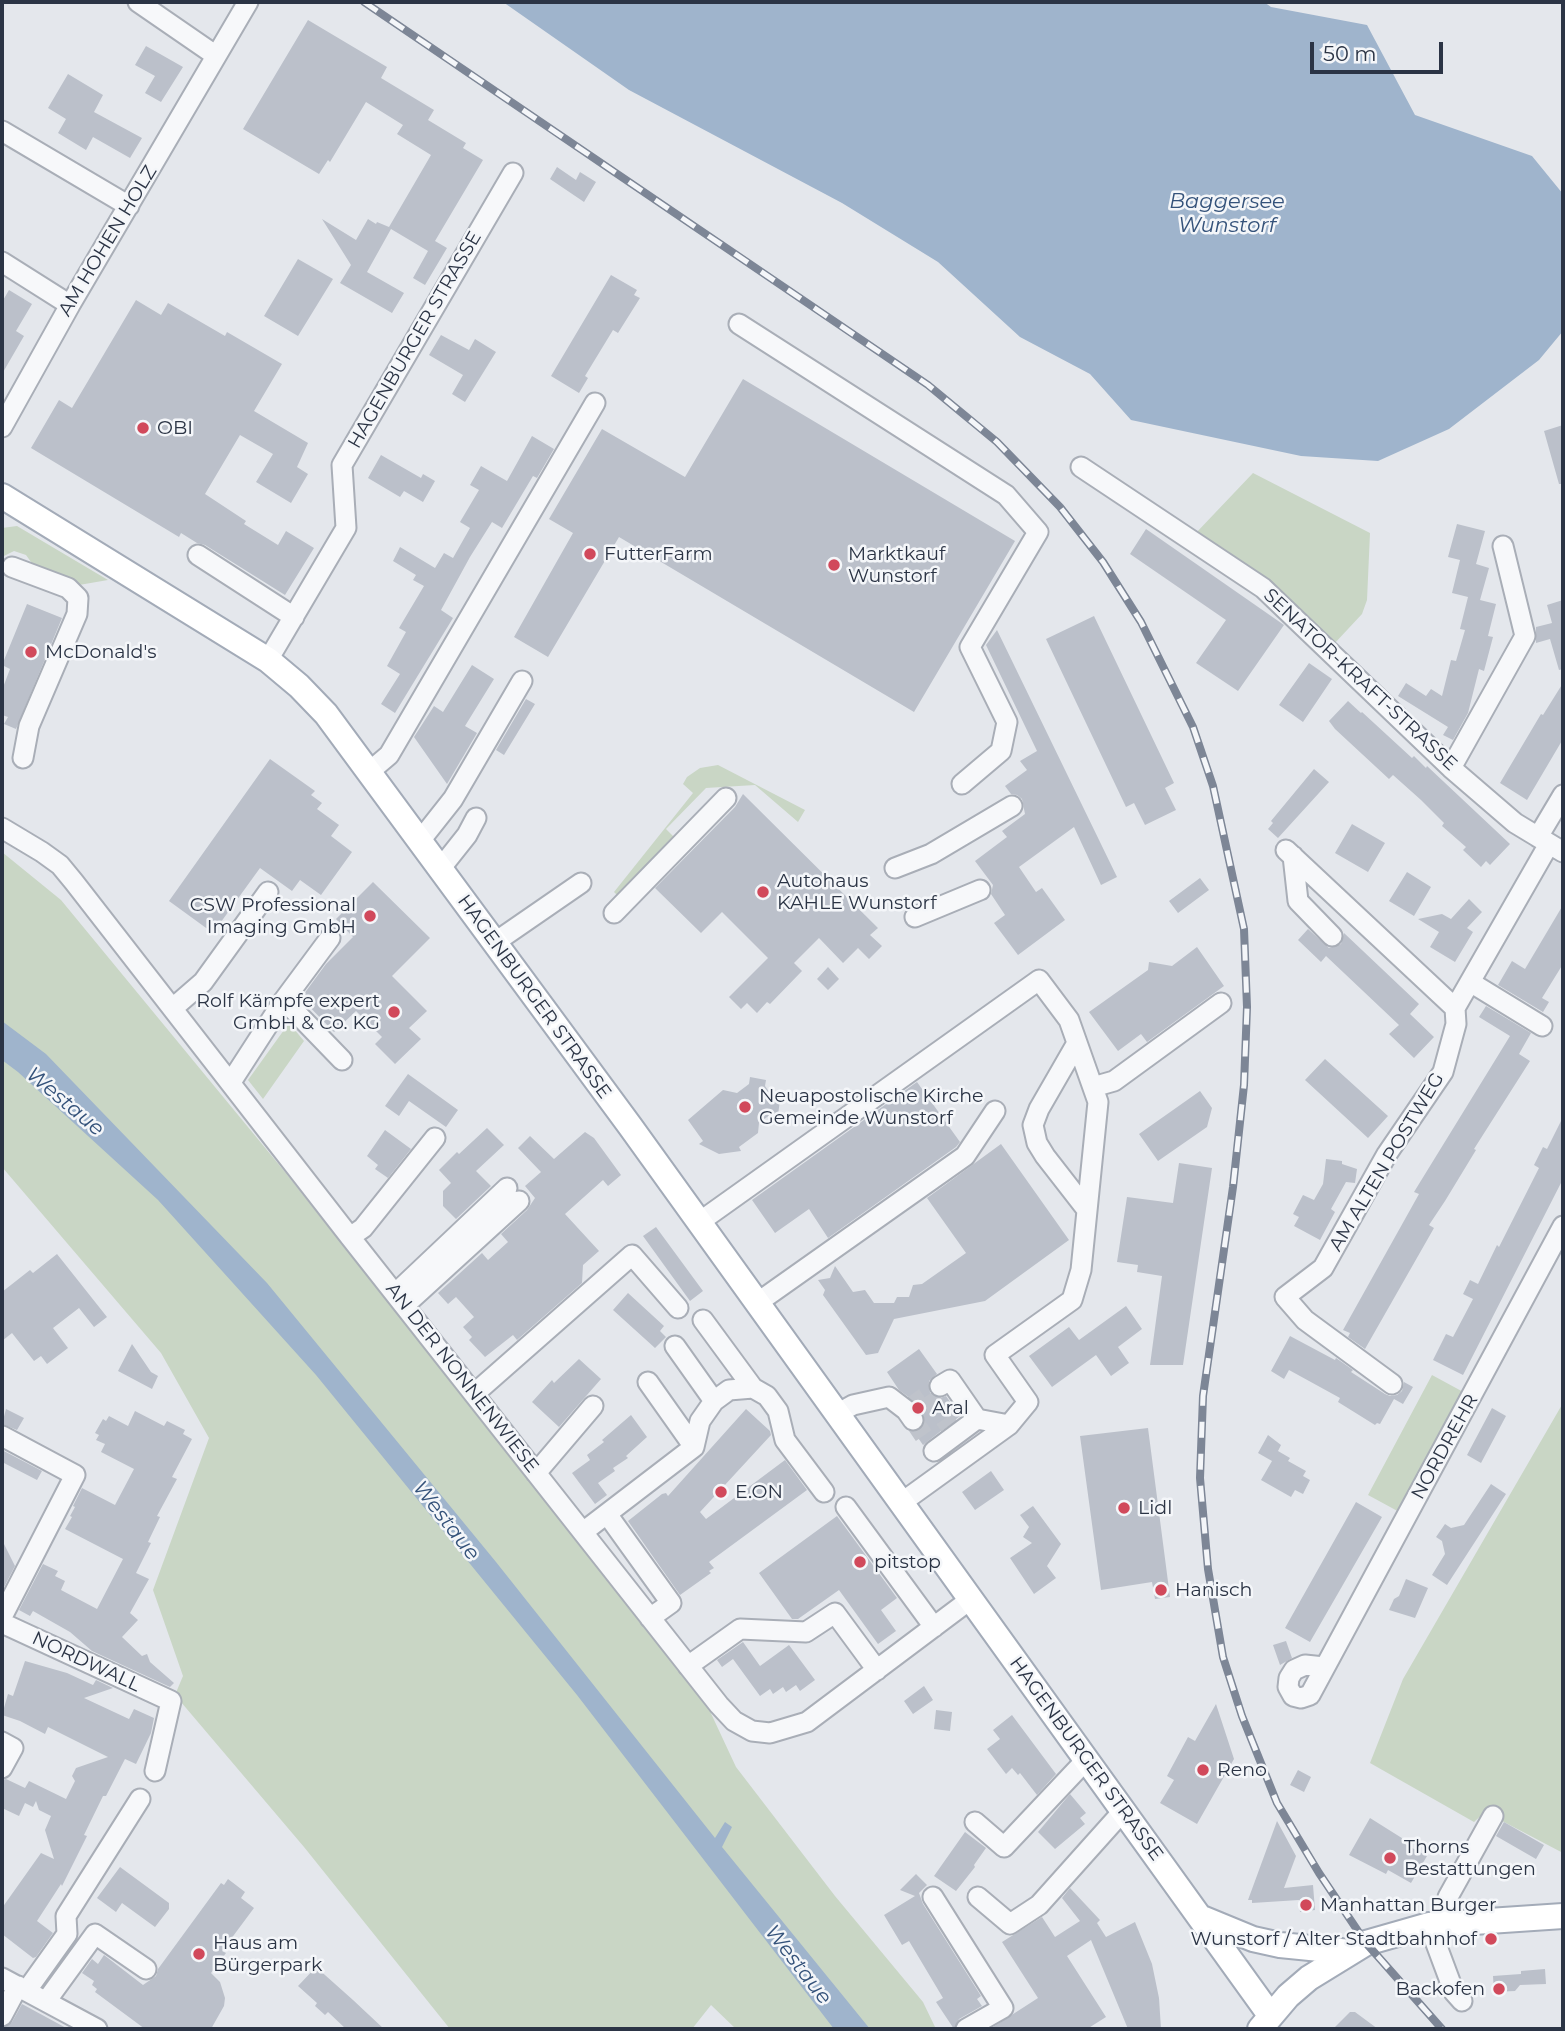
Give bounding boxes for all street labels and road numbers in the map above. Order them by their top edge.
street label: AM HOHEN HOLZ [54,162,162,320]
street label: HAGENBURGER STRASSE [343,227,487,453]
street label: SENATOR-KRAFT-STRASSE [1258,584,1462,776]
street label: HAGENBURGER STRASSE [452,890,616,1104]
street label: AM ALTEN POSTWEG [1325,1069,1449,1255]
street label: AN DER NONNENWIESE [381,1278,543,1478]
street label: NORDREHR [1407,1391,1483,1503]
street label: NORDWALL [28,1627,144,1697]
street label: HAGENBURGER STRASSE [1004,1652,1168,1866]

